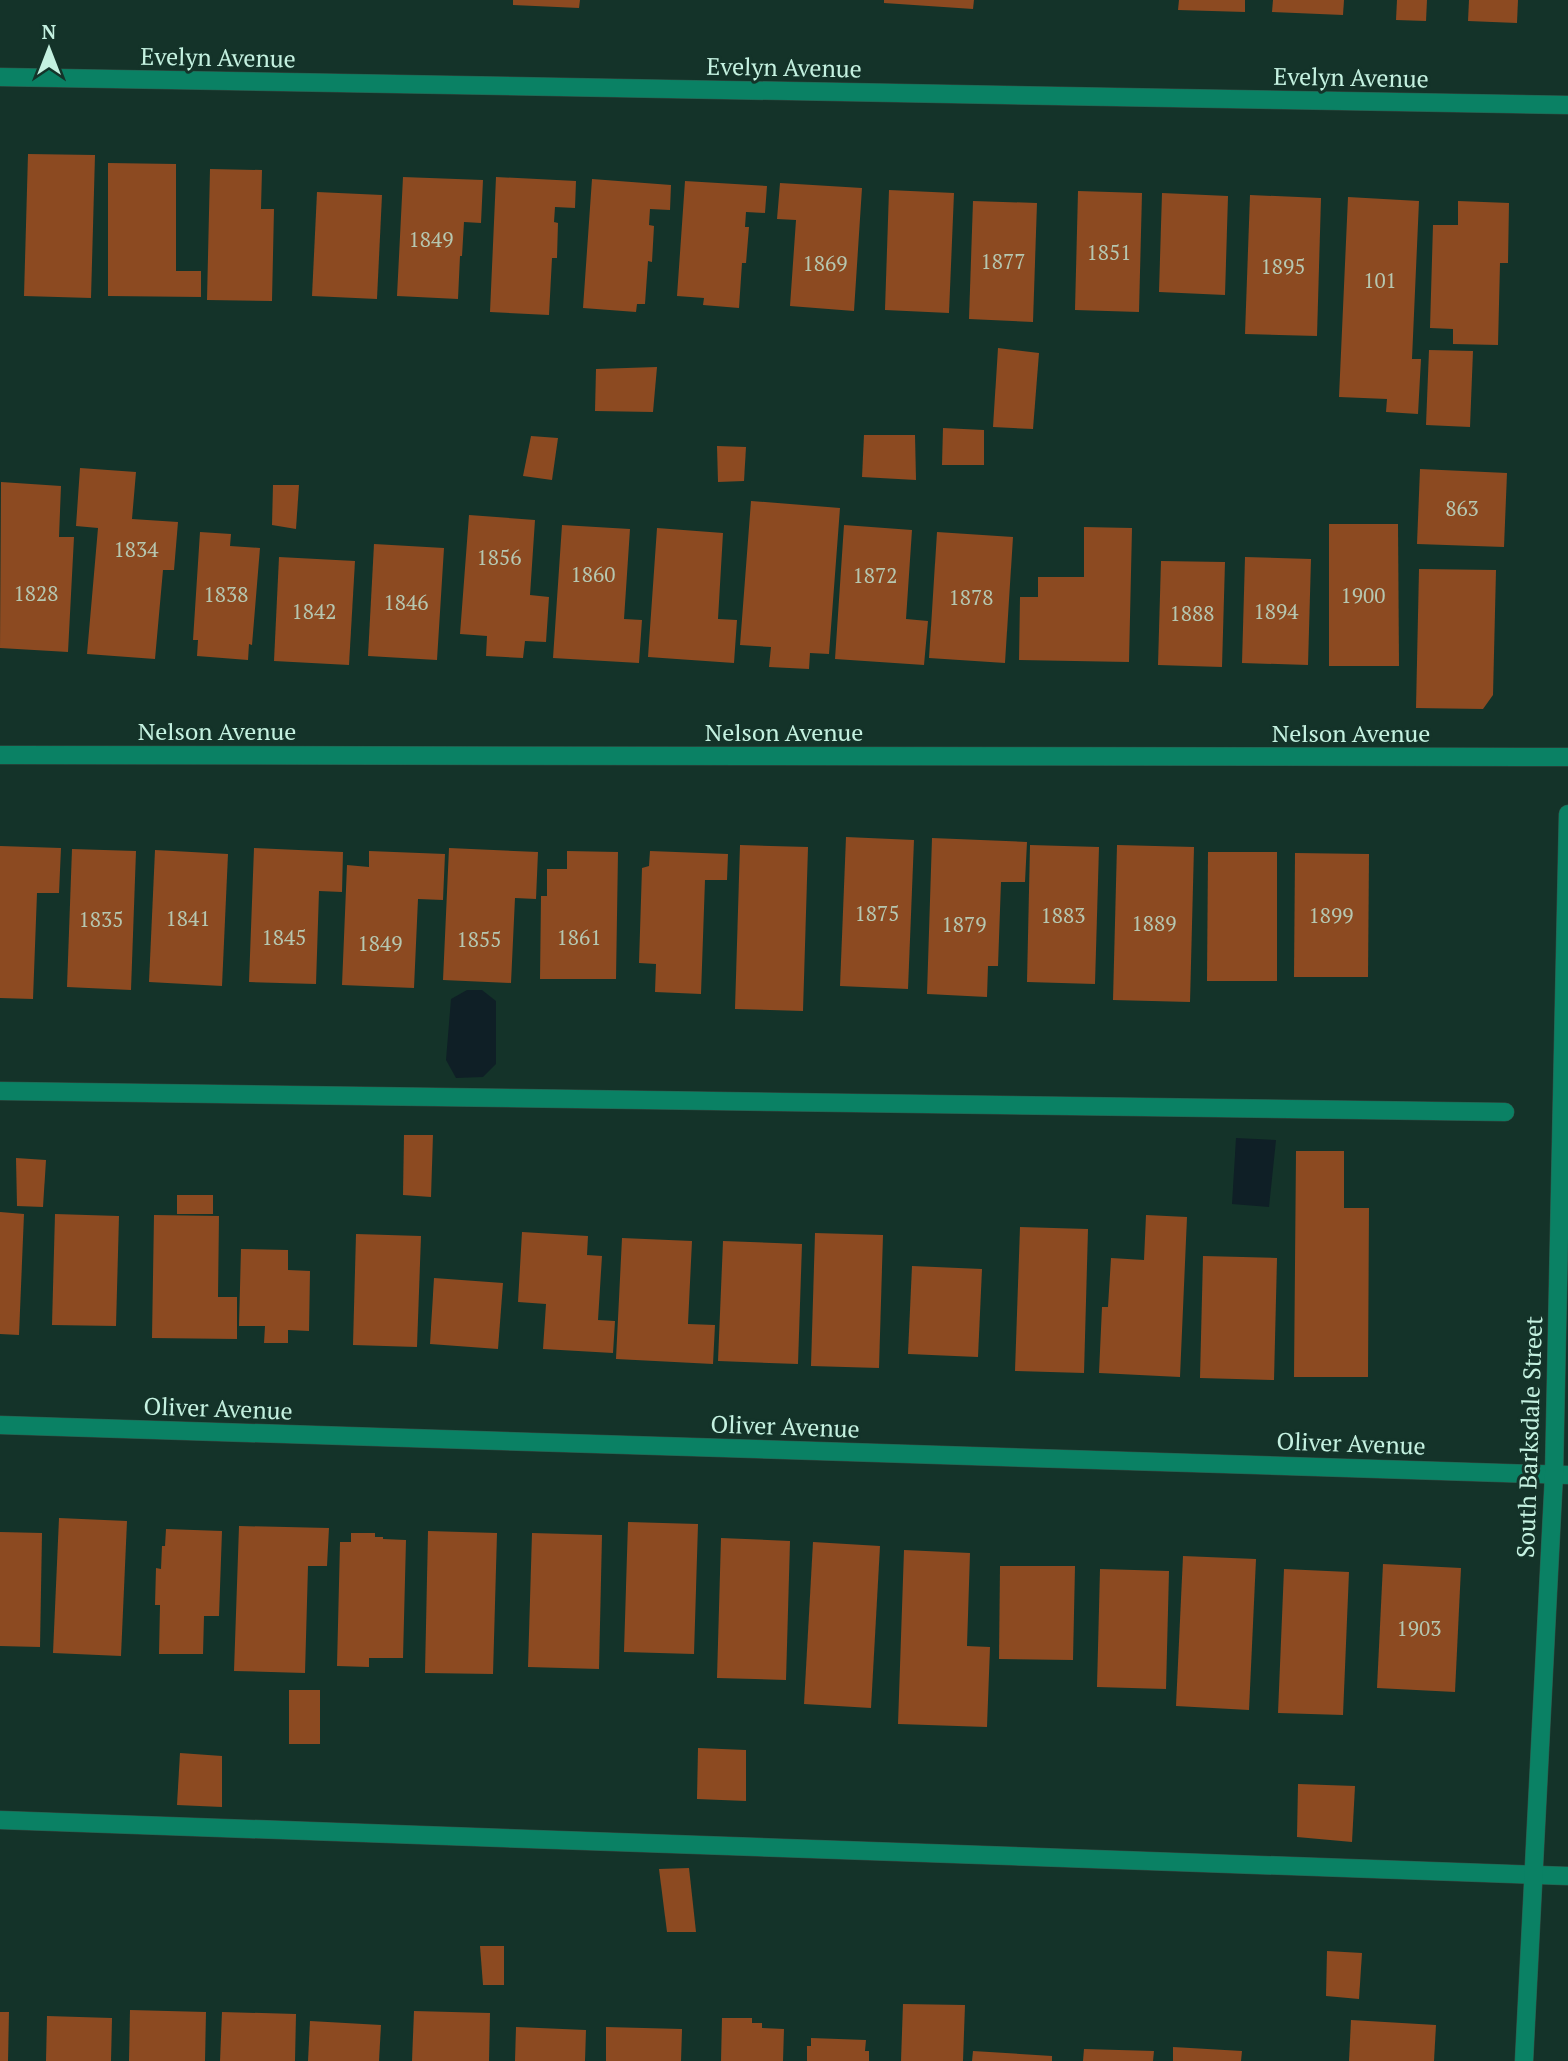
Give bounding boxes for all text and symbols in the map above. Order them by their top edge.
north arrow [14,14,84,84]
text: N [42,19,57,44]
street label: Evelyn Avenue [140,40,296,74]
street label: Evelyn Avenue [706,50,862,84]
street label: Evelyn Avenue [1273,60,1429,94]
house number: 1849 [409,225,453,253]
house number: 1851 [1087,238,1131,266]
house number: 1877 [981,247,1025,275]
house number: 1869 [803,249,847,277]
house number: 1895 [1261,252,1305,280]
house number: 101 [1363,266,1397,294]
house number: 863 [1445,494,1479,522]
house number: 1834 [114,535,159,563]
house number: 1856 [477,543,521,571]
house number: 1860 [571,560,615,588]
house number: 1872 [853,561,897,589]
house number: 1828 [14,579,58,607]
house number: 1838 [204,580,248,608]
house number: 1900 [1341,581,1385,609]
house number: 1878 [949,583,993,611]
house number: 1846 [384,588,428,616]
house number: 1842 [292,597,336,625]
house number: 1894 [1254,597,1299,625]
house number: 1888 [1170,599,1214,627]
street label: Nelson Avenue [138,715,296,747]
street label: Nelson Avenue [705,716,863,748]
street label: Nelson Avenue [1272,717,1430,749]
house number: 1875 [855,899,899,927]
house number: 1883 [1041,901,1085,929]
house number: 1899 [1309,901,1353,929]
house number: 1841 [166,904,210,932]
house number: 1835 [79,905,123,933]
house number: 1889 [1132,909,1176,937]
house number: 1879 [942,910,986,938]
house number: 1845 [262,923,306,951]
house number: 1861 [557,923,601,951]
house number: 1855 [457,925,501,953]
house number: 1849 [358,929,402,957]
street label: South Barksdale Street [1509,1315,1549,1559]
street label: Oliver Avenue [143,1389,293,1427]
street label: Oliver Avenue [710,1407,860,1445]
street label: Oliver Avenue [1276,1424,1426,1462]
house number: 1903 [1397,1614,1441,1642]

